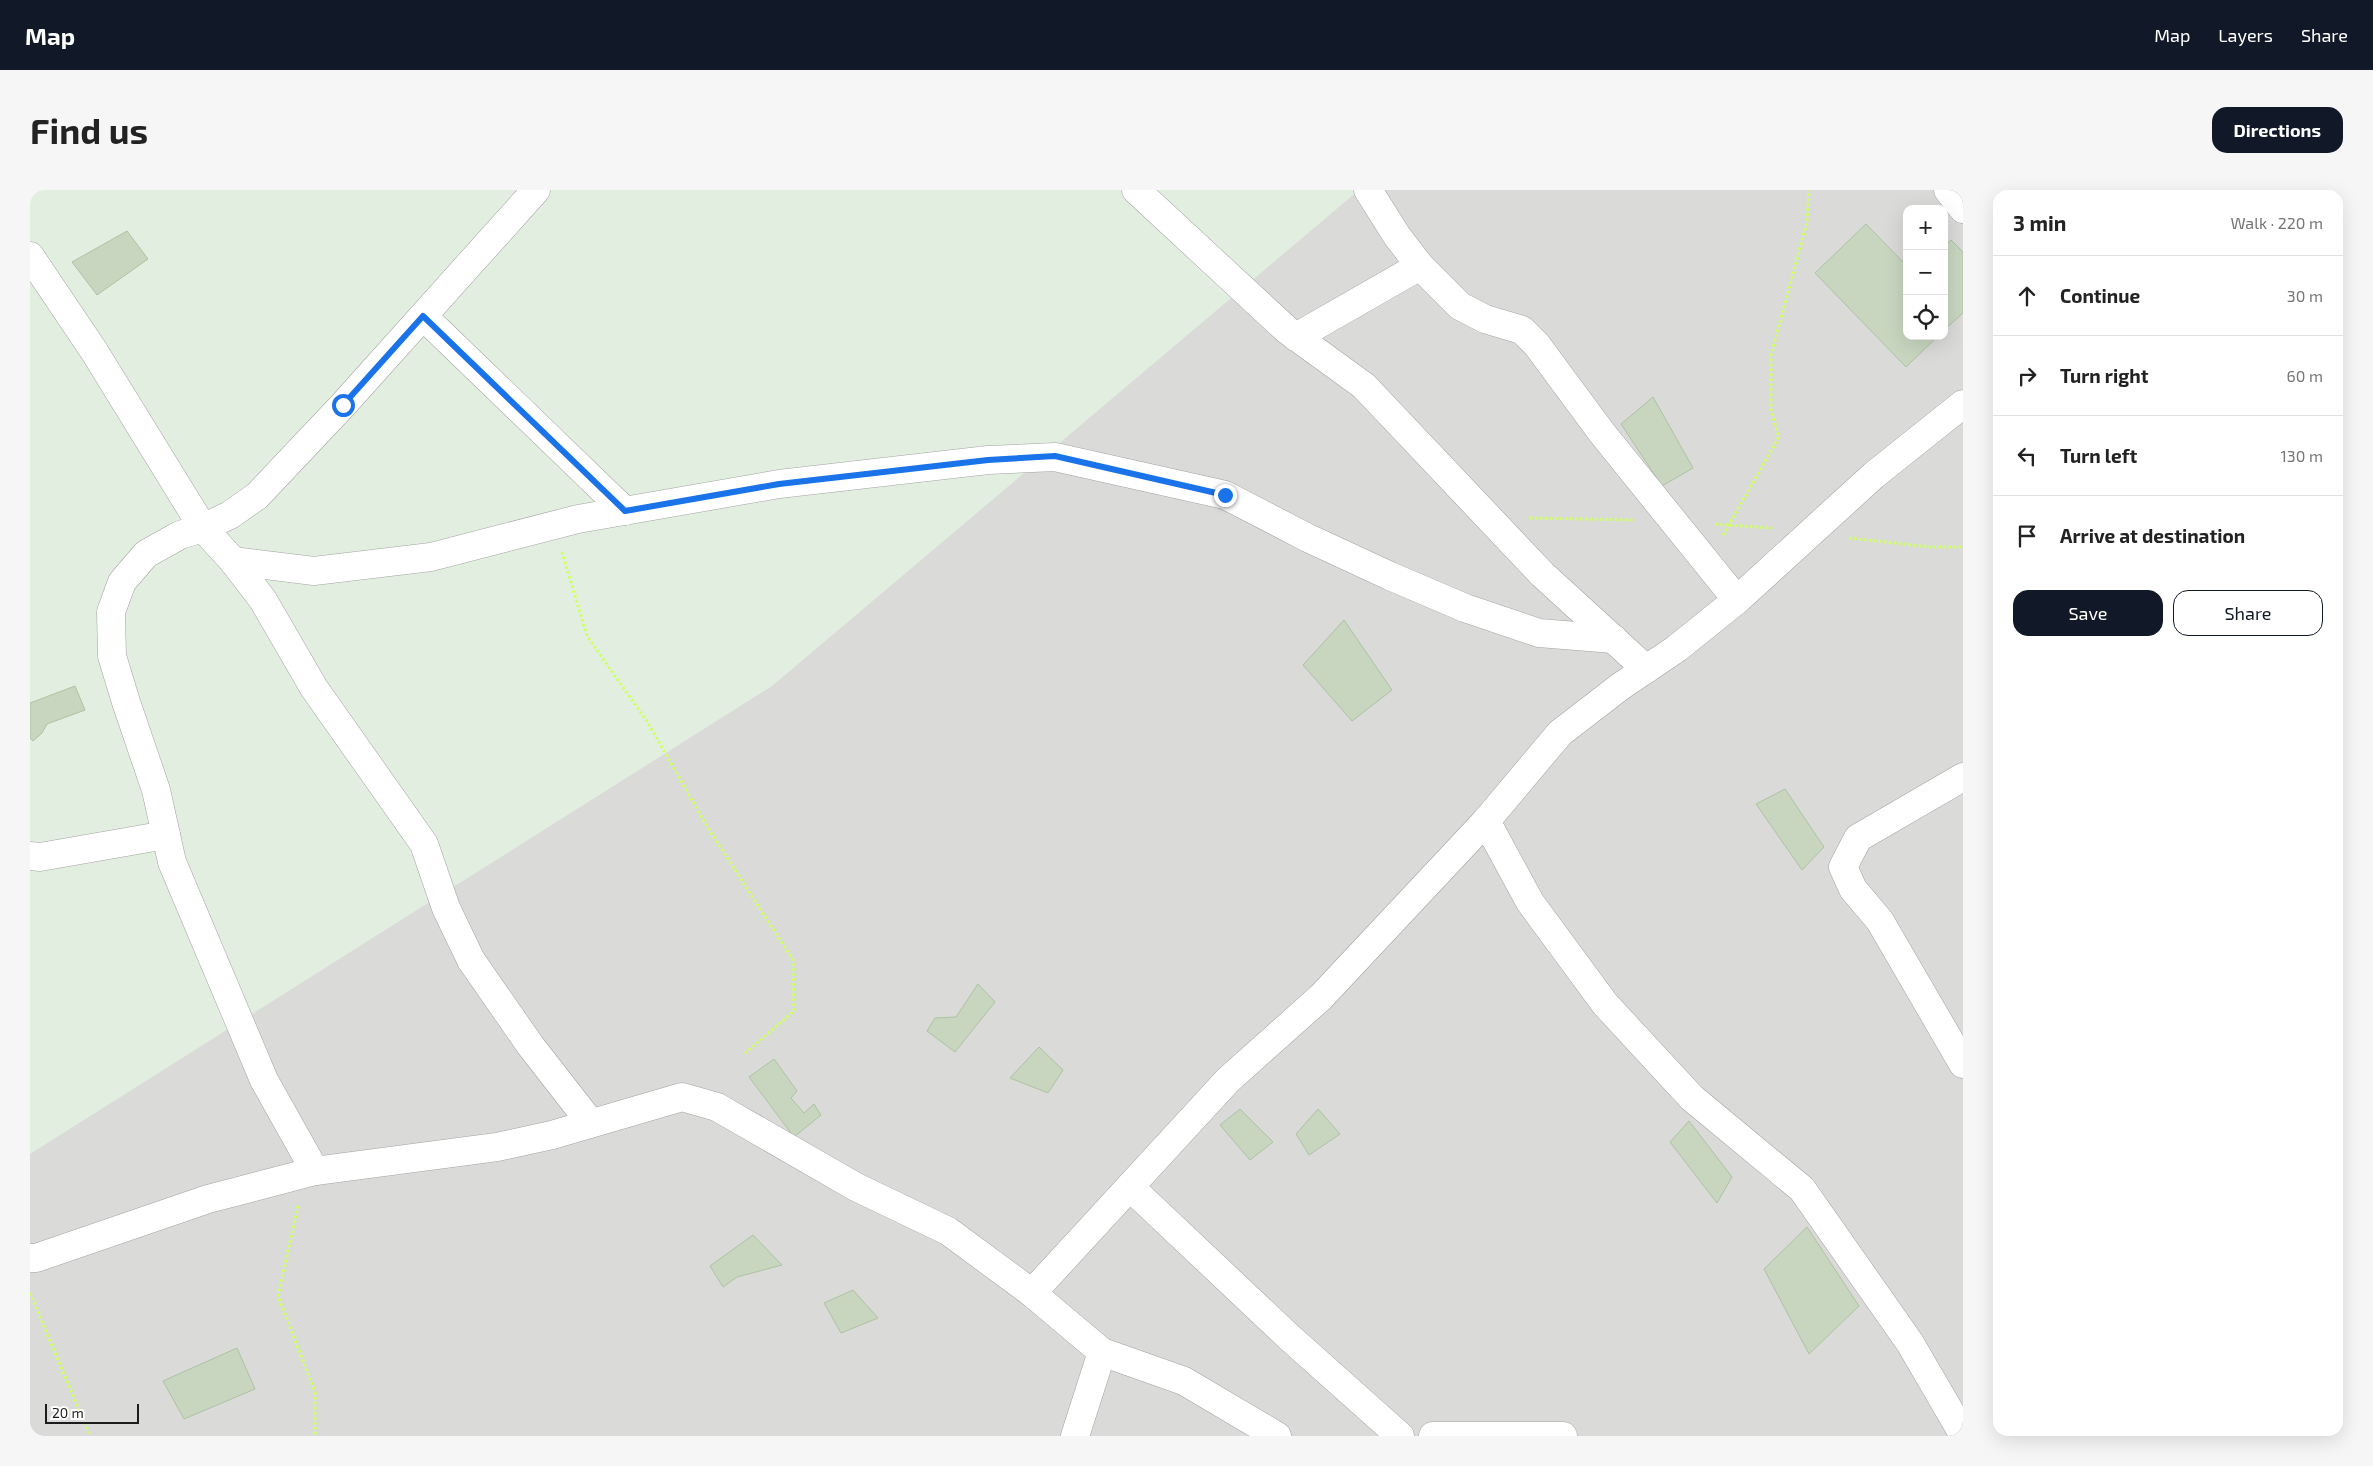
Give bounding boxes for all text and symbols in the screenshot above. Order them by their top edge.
text: Map [25,21,75,50]
text: Map [2154,24,2190,46]
text: Layers [2218,24,2273,46]
text: Share [2301,24,2348,46]
button: Directions [2212,107,2343,153]
text: Find us [30,109,148,151]
map controls [1903,205,1948,340]
button: + [1903,205,1948,250]
text: 3 min [2013,210,2066,235]
text: Walk · 220 m [2230,213,2323,232]
button: − [1903,250,1948,295]
icon: ahead [2013,282,2041,310]
text: Continue [2060,284,2140,307]
text: 30 m [2287,286,2323,305]
button: locate [1903,295,1948,340]
icon: right [2013,362,2041,390]
text: Turn right [2060,364,2148,387]
text: 60 m [2287,366,2323,385]
route start [332,394,355,417]
icon: left [2013,442,2041,470]
text: Turn left [2060,444,2137,467]
text: 130 m [2281,446,2323,465]
route end [1214,484,1237,507]
icon: arrive [2013,522,2041,550]
text: Arrive at destination [2060,524,2245,547]
button: Save [2013,590,2163,636]
button: Share [2173,590,2323,636]
scale bar [45,1401,139,1424]
text: 20 m [52,1404,84,1421]

